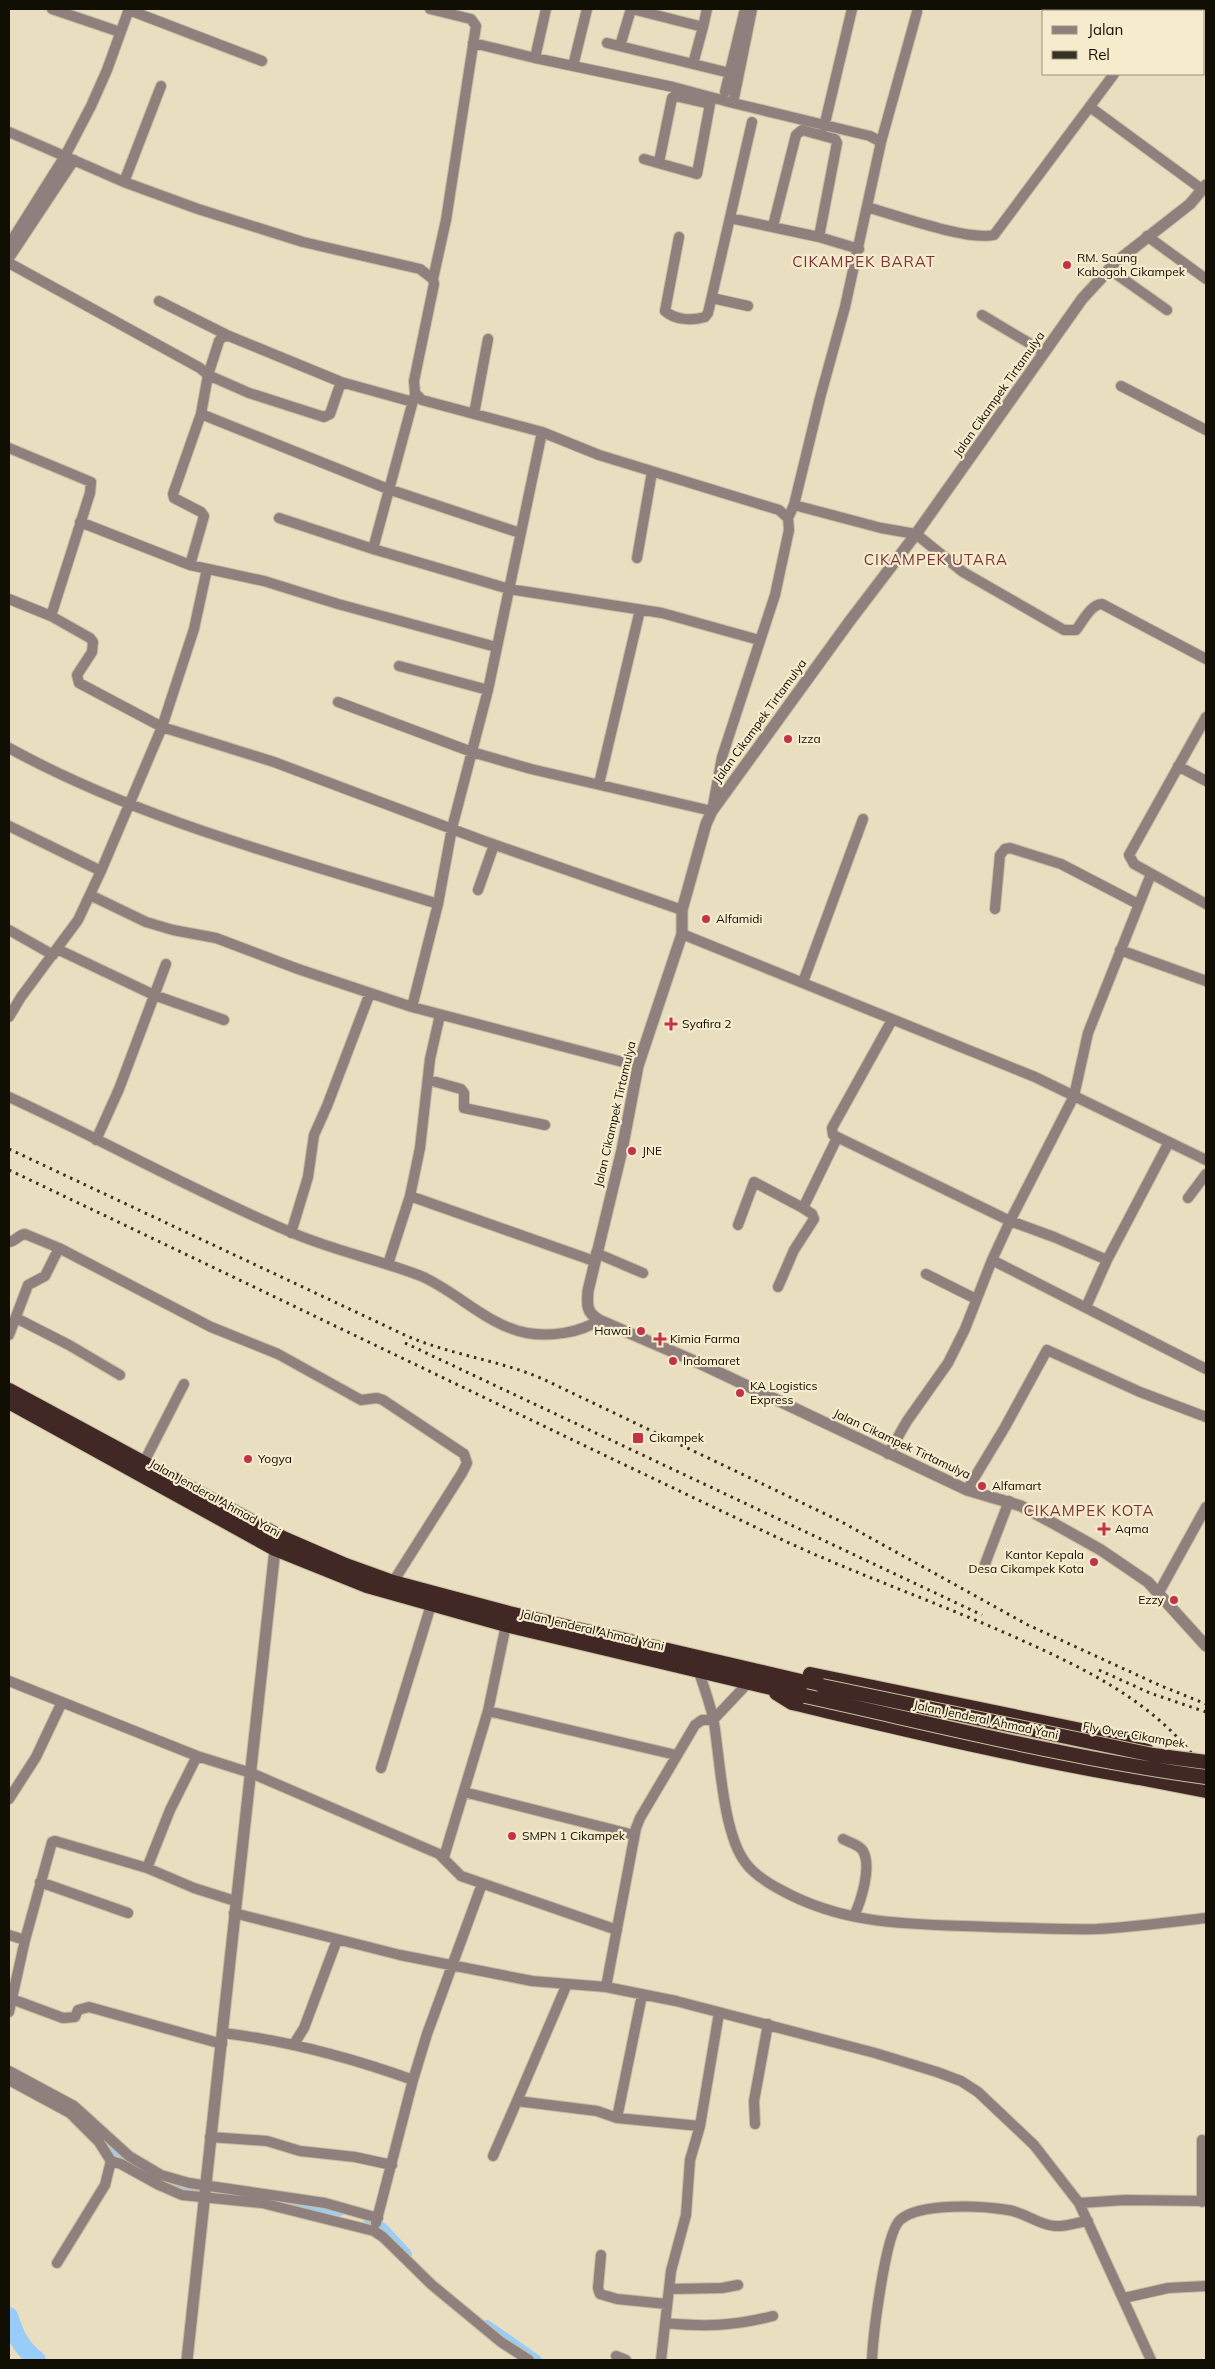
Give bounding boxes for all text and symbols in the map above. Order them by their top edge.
legend [1042,10,1205,75]
text: Jalan [1088,20,1123,39]
text: Rel [1088,45,1110,64]
place label: RM. Saung Kabogoh Cikampek [1077,250,1186,279]
district label: CIKAMPEK BARAT [792,252,936,271]
marker: RM. Saung Kabogoh Cikampek [1061,259,1073,271]
street label: Jalan Cikampek Tirtamulya [950,328,1048,459]
district label: CIKAMPEK UTARA [864,550,1008,569]
street label: Jalan Cikampek Tirtamulya [710,656,810,786]
place label: Izza [798,731,821,746]
marker: Izza [782,733,794,745]
place label: Alfamidi [716,911,762,926]
marker: Alfamidi [700,913,712,925]
place label: Syafira 2 [682,1016,732,1031]
marker: Syafira 2 [664,1017,678,1031]
street label: Jalan Cikampek Tirtamulya [590,1039,639,1188]
place label: JNE [642,1143,662,1158]
marker: JNE [626,1145,638,1157]
place label: Hawai [594,1323,631,1338]
marker: Hawai [635,1325,647,1337]
place label: Kimia Farma [670,1331,740,1346]
marker: Kimia Farma [654,1333,666,1345]
place label: Indomaret [683,1353,740,1368]
marker: Indomaret [667,1355,679,1367]
place label: KA Logistics Express [750,1378,818,1407]
marker: KA Logistics Express [734,1387,746,1399]
street label: Jalan Cikampek Tirtamulya [831,1405,973,1482]
place label: Cikampek [649,1430,705,1445]
marker: Cikampek [631,1431,645,1445]
place label: Yogya [257,1451,292,1466]
marker: Yogya [242,1453,254,1465]
street label: Jalan Jenderal Ahmad Yani [147,1455,283,1540]
place label: Alfamart [992,1478,1041,1493]
marker: Alfamart [976,1480,988,1492]
district label: CIKAMPEK KOTA [1023,1501,1155,1520]
place label: Aqma [1115,1521,1149,1536]
marker: Aqma [1097,1522,1111,1536]
place label: Kantor Kepala Desa Cikampek Kota [969,1547,1084,1576]
marker: Kantor Kepala Desa Cikampek Kota [1088,1556,1100,1568]
place label: Ezzy [1138,1592,1165,1607]
marker: Ezzy [1168,1594,1180,1606]
street label: Jalan Jenderal Ahmad Yani [519,1606,666,1653]
street label: Jalan Jenderal Ahmad Yani [912,1697,1060,1742]
street label: Fly Over Cikampek [1082,1718,1187,1751]
place label: SMPN 1 Cikampek [522,1828,626,1843]
marker: SMPN 1 Cikampek [506,1830,518,1842]

